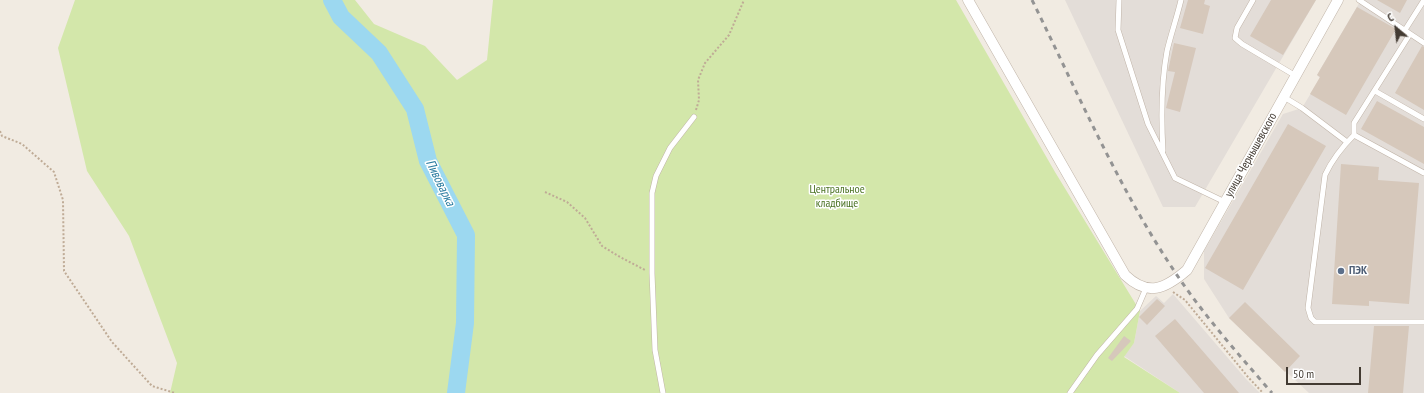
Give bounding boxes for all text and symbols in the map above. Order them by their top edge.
north arrow [1376,8,1416,48]
text: С [1385,10,1396,25]
street label: улица Чернышевского [1222,110,1280,200]
water label: Пивоварка [422,157,458,209]
park label: Центральное кладбище [809,183,865,211]
place label: ПЭК [1349,264,1367,278]
marker: ПЭК [1336,266,1346,276]
scale bar [1288,359,1363,385]
text: 50 m [1293,366,1314,381]

